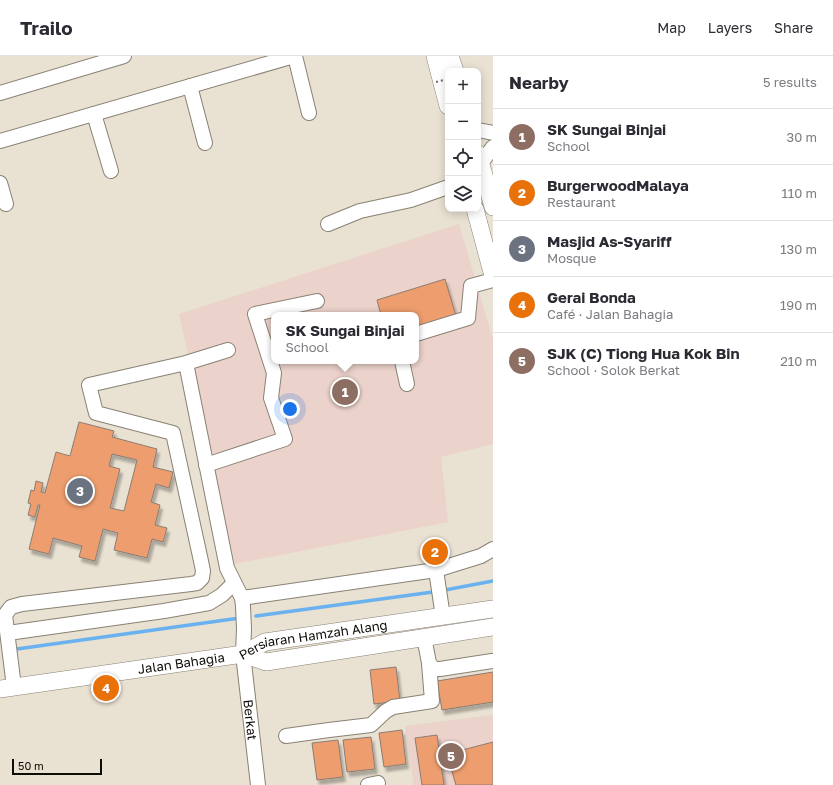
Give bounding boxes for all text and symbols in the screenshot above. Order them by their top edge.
text: Trailo [20,16,73,39]
text: Map [657,19,686,36]
text: Layers [708,19,752,36]
text: Share [774,19,813,36]
map controls [445,68,481,212]
button: + [445,68,481,104]
text: Nearby [509,72,569,93]
text: 5 results [763,74,817,90]
button: − [445,104,481,140]
text: SK Sungai Binjai [547,120,666,138]
text: 1 [519,129,525,145]
text: 30 m [787,129,817,145]
text: School [547,138,590,154]
button: locate [445,140,481,176]
button: layers [445,176,481,212]
text: BurgerwoodMalaya [547,176,689,194]
text: 2 [518,185,526,201]
text: 110 m [782,185,817,201]
text: Restaurant [547,194,616,210]
text: Masjid As-Syariff [547,232,672,250]
text: 3 [518,241,526,257]
text: 130 m [780,241,817,257]
text: Mosque [547,250,596,266]
text: Gerai Bonda [547,288,636,306]
text: 4 [518,297,526,313]
text: 190 m [780,297,817,313]
text: Café · Jalan Bahagia [547,306,673,322]
popup [271,312,419,364]
text: SK Sungai Binjai [285,321,405,339]
text: School [285,339,329,355]
text: SJK (C) Tiong Hua Kok Bin [547,344,740,362]
text: 5 [518,353,526,369]
text: 210 m [780,353,817,369]
text: School · Solok Berkat [547,362,680,378]
pin: 1 [332,377,358,407]
your location [280,399,300,419]
pin: 3 [67,476,93,506]
pin: 2 [422,537,448,567]
street label: Persiaran Hamzah Alang [236,616,388,663]
street label: Jalan Bahagia [137,649,226,677]
pin: 4 [93,673,119,703]
street label: Berkat [240,699,261,741]
pin: 5 [438,741,464,771]
scale bar [12,757,102,776]
text: 50 m [18,759,44,772]

